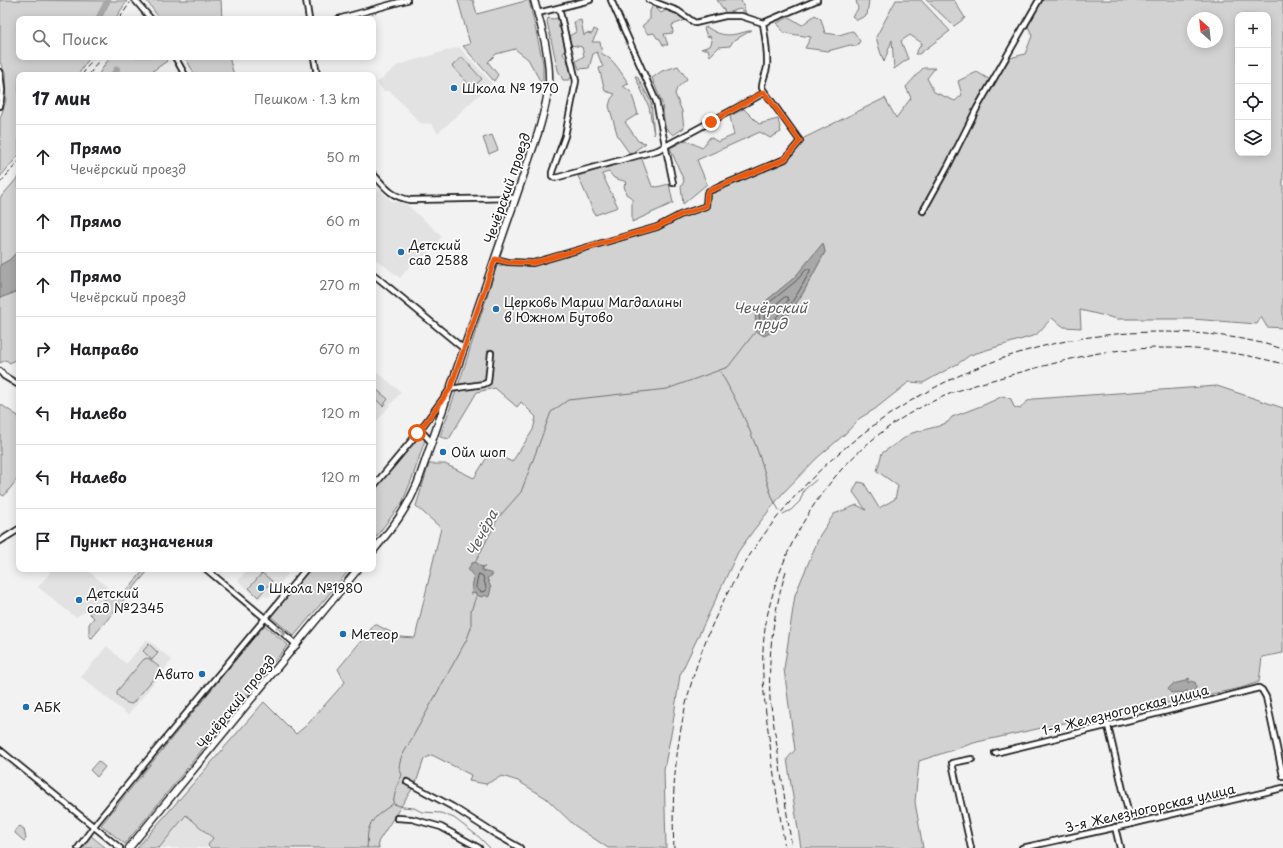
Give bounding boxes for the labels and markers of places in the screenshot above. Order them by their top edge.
place label: Школа № 1970 [462,78,559,97]
marker: Школа № 1970 [449,83,459,93]
place label: Детский сад 2588 [408,235,469,269]
marker: Детский сад 2588 [396,247,406,257]
place label: Церковь Марии Магдалины в Южном Бутово [504,292,682,326]
marker: Церковь Марии Магдалины в Южном Бутово [491,304,501,314]
place label: Ойл шоп [451,442,506,461]
marker: Ойл шоп [438,447,448,457]
place label: Школа №1980 [269,578,363,597]
place label: Детский сад №2345 [86,583,164,617]
marker: Школа №1980 [256,583,266,593]
marker: Детский сад №2345 [74,595,84,605]
place label: Метеор [351,624,398,643]
marker: Метеор [338,629,348,639]
place label: Авито [155,664,194,683]
marker: Авито [197,669,207,679]
place label: АБК [34,697,61,716]
marker: АБК [21,702,31,712]

